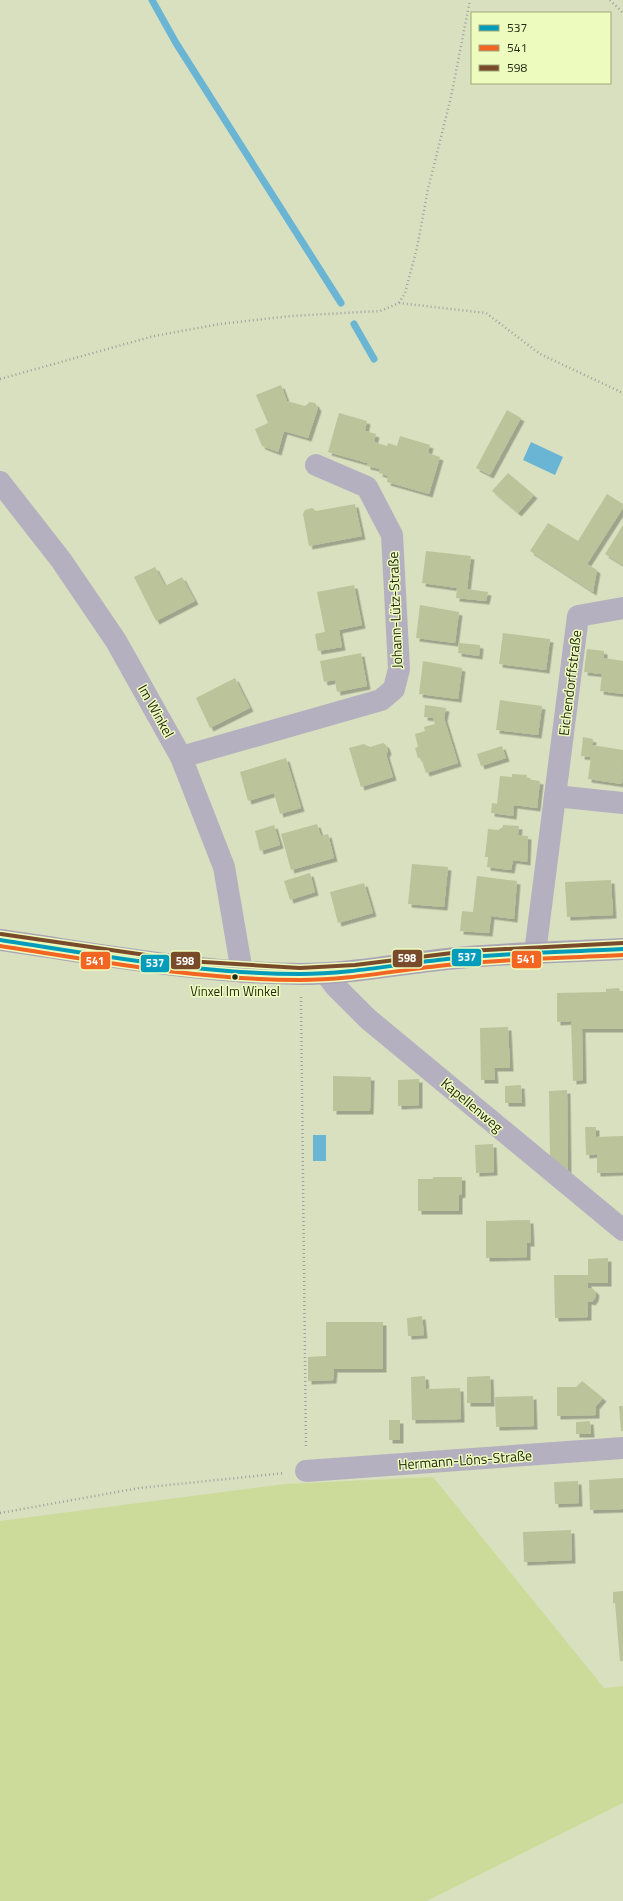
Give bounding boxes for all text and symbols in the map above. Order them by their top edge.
legend [471,12,611,84]
text: 537 [507,18,527,37]
text: 541 [507,38,527,57]
text: 598 [507,58,527,77]
street label: Johann-Lütz-Straße [382,551,407,669]
street label: Eichendorffstraße [553,629,586,737]
street label: Im Winkel [133,680,180,741]
line badge: 537 [451,948,482,967]
line badge: 598 [392,949,423,968]
text: 537 [458,949,476,965]
text: 598 [398,950,416,966]
line badge: 541 [511,950,542,969]
line badge: 541 [80,951,111,970]
line badge: 598 [170,951,201,970]
text: 541 [517,951,535,967]
text: 541 [86,953,104,969]
text: 598 [176,953,194,969]
line badge: 537 [140,954,170,973]
text: 537 [146,955,164,971]
marker: Vinxel Im Winkel [230,972,240,982]
place label: Vinxel Im Winkel [190,981,280,1001]
street label: Kapellenweg [437,1072,508,1137]
street label: Hermann-Löns-Straße [397,1444,533,1475]

